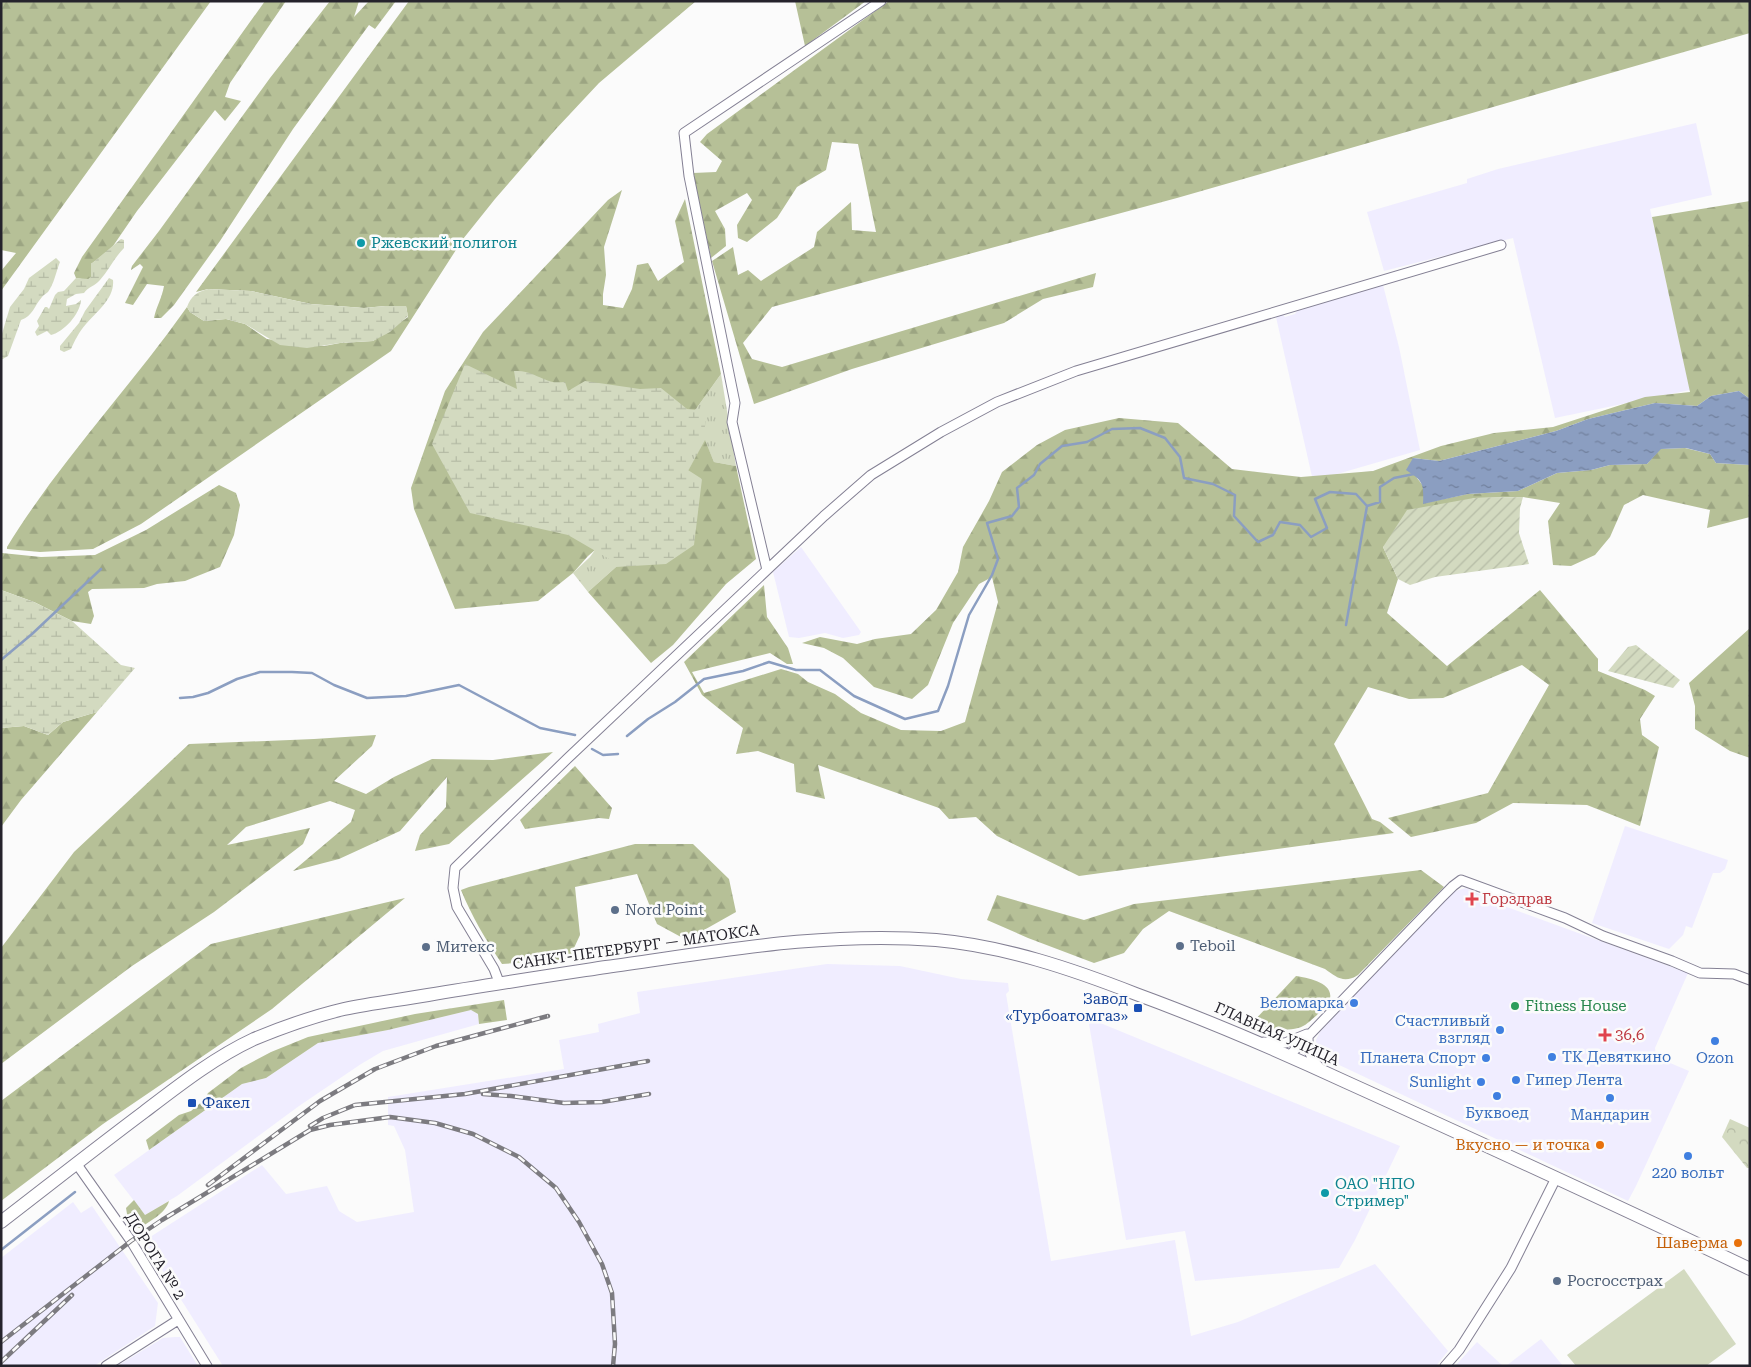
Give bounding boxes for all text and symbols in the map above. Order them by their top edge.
place label: Ржевский полигон [371,234,518,252]
marker: Ржевский полигон [355,237,367,249]
place label: Горздрав [1482,890,1552,908]
marker: Горздрав [1466,893,1478,905]
place label: Nord Point [625,901,704,919]
marker: Nord Point [609,904,621,916]
street label: САНКТ-ПЕТЕРБУРГ — МАТОКСА [512,921,761,973]
place label: Teboil [1190,937,1236,955]
place label: Митекс [436,938,494,956]
marker: Teboil [1174,940,1186,952]
marker: Митекс [420,941,432,953]
place label: Завод «Турбоатомгаз» [1005,990,1129,1025]
place label: Веломарка [1260,994,1344,1012]
marker: Веломарка [1348,997,1360,1009]
place label: Fitness House [1525,997,1626,1015]
street label: ГЛАВНАЯ УЛИЦА [1212,998,1343,1070]
marker: Fitness House [1509,1000,1521,1012]
marker: Завод «Турбоатомгаз» [1132,1002,1144,1014]
place label: Счастливый взгляд [1395,1012,1491,1047]
marker: Счастливый взгляд [1494,1024,1506,1036]
place label: 36,6 [1615,1026,1644,1044]
marker: 36,6 [1599,1029,1611,1041]
marker: Ozon [1709,1035,1721,1047]
place label: ТК Девяткино [1562,1048,1671,1066]
place label: Планета Спорт [1360,1049,1476,1067]
place label: Ozon [1696,1049,1734,1067]
marker: ТК Девяткино [1546,1051,1558,1063]
marker: Планета Спорт [1480,1052,1492,1064]
place label: Гипер Лента [1526,1071,1622,1089]
place label: Sunlight [1410,1073,1471,1091]
marker: Гипер Лента [1510,1074,1522,1086]
marker: Sunlight [1475,1076,1487,1088]
marker: Буквоед [1491,1090,1503,1102]
marker: Мандарин [1604,1092,1616,1104]
place label: Факел [202,1094,250,1112]
marker: Факел [186,1097,198,1109]
place label: Буквоед [1465,1104,1529,1122]
place label: Мандарин [1570,1106,1650,1124]
place label: Вкусно — и точка [1455,1136,1590,1154]
marker: Вкусно — и точка [1594,1139,1606,1151]
marker: 220 вольт [1682,1150,1694,1162]
place label: 220 вольт [1652,1164,1724,1182]
place label: ОАО "НПО Стример" [1335,1175,1415,1210]
marker: ОАО "НПО Стример" [1319,1187,1331,1199]
street label: ДОРОГА № 2 [121,1209,189,1303]
place label: Шаверма [1656,1234,1728,1252]
marker: Шаверма [1732,1237,1744,1249]
place label: Росгосстрах [1567,1272,1663,1290]
marker: Росгосстрах [1551,1275,1563,1287]

